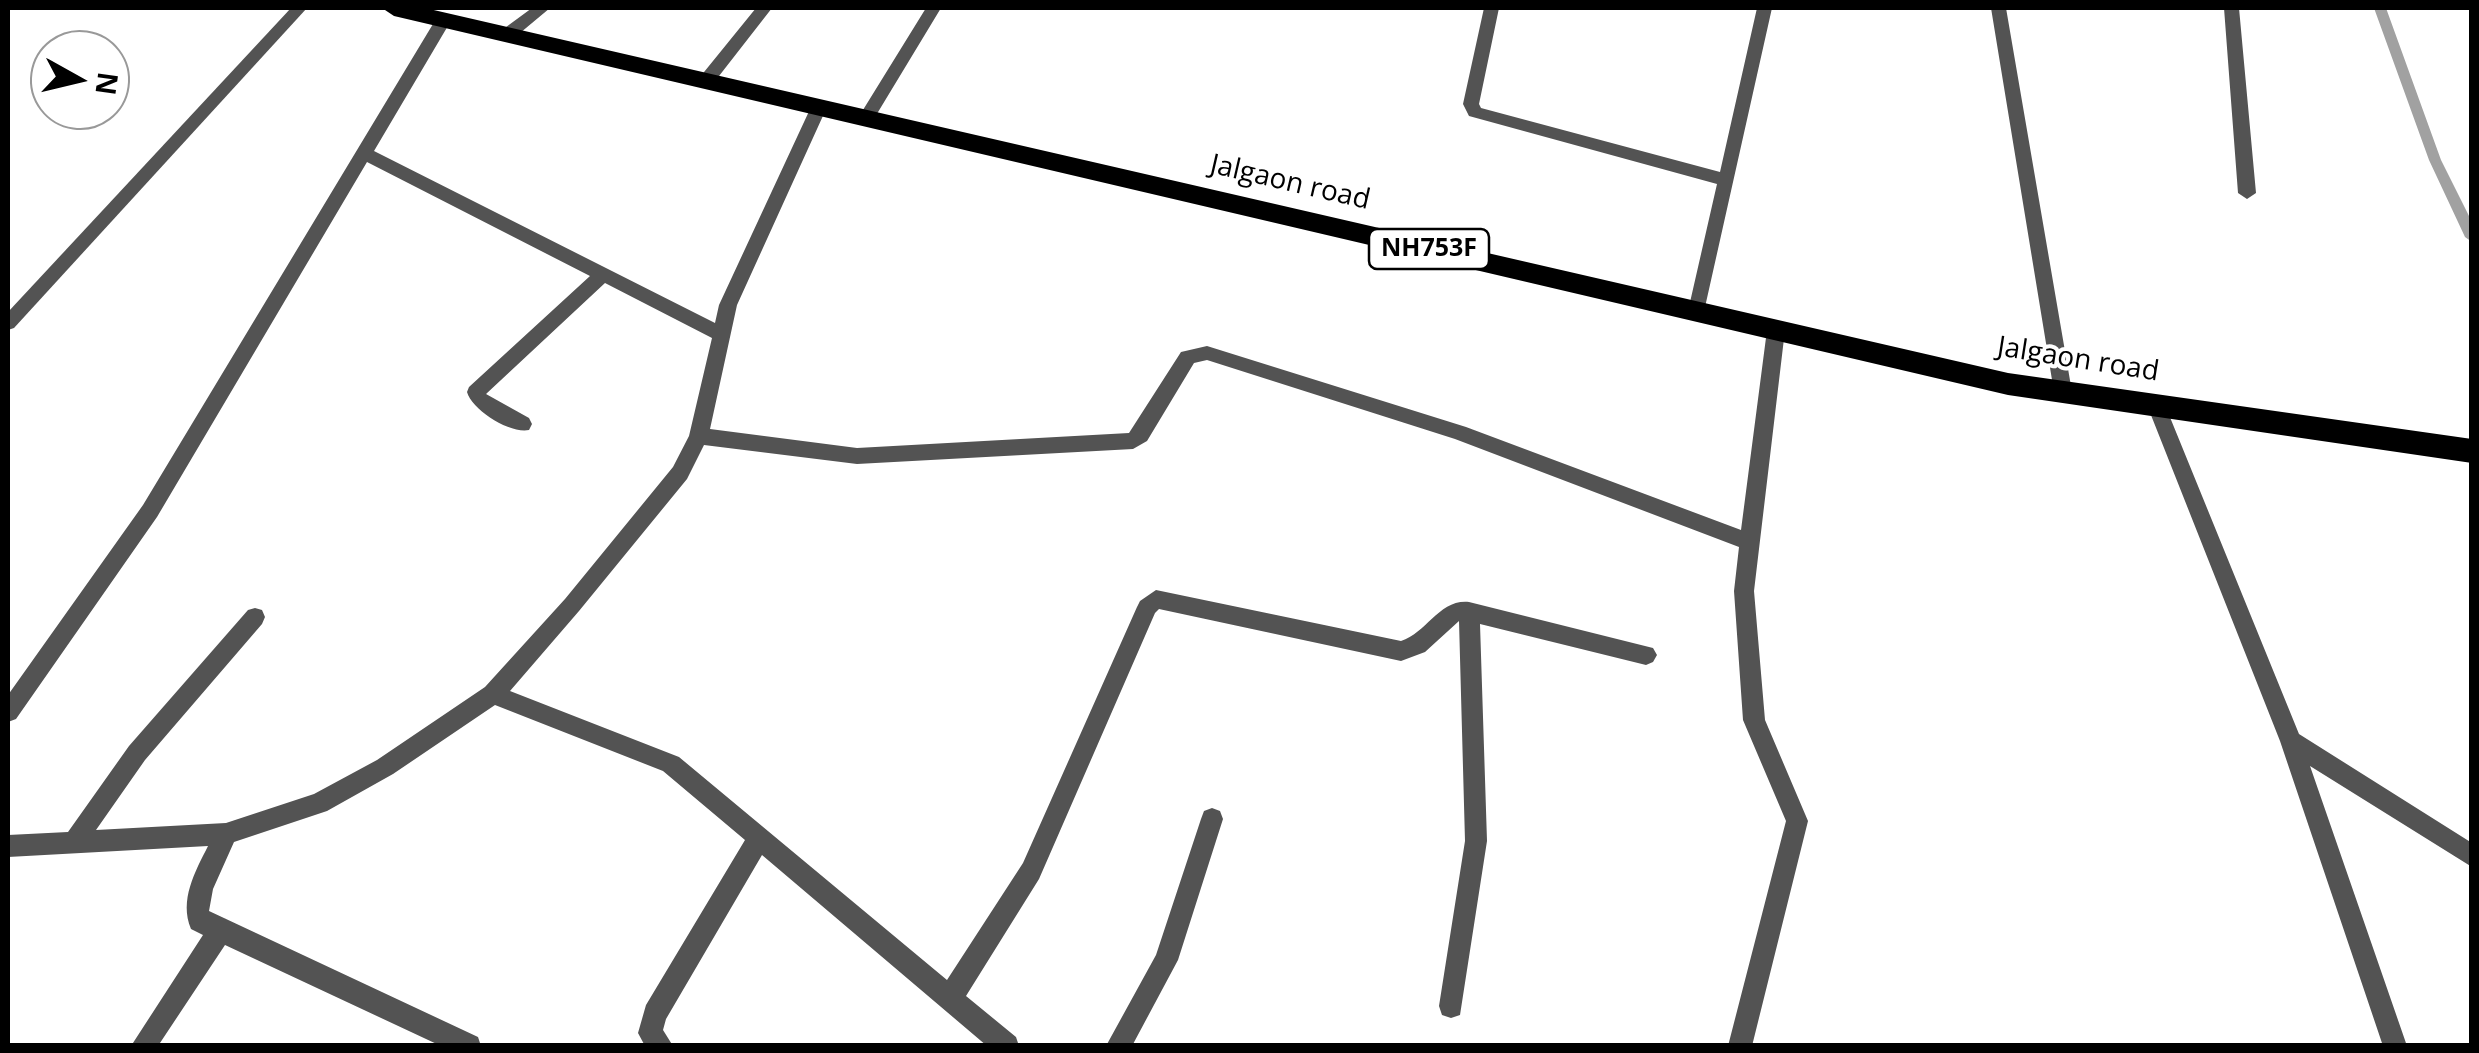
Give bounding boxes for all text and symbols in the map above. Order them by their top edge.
north arrow [30,30,130,130]
text: N [87,70,128,98]
street label: Jalgaon road [1207,148,1373,218]
road number: NH753F [1369,229,1489,269]
street label: Jalgaon road [1995,331,2161,389]

